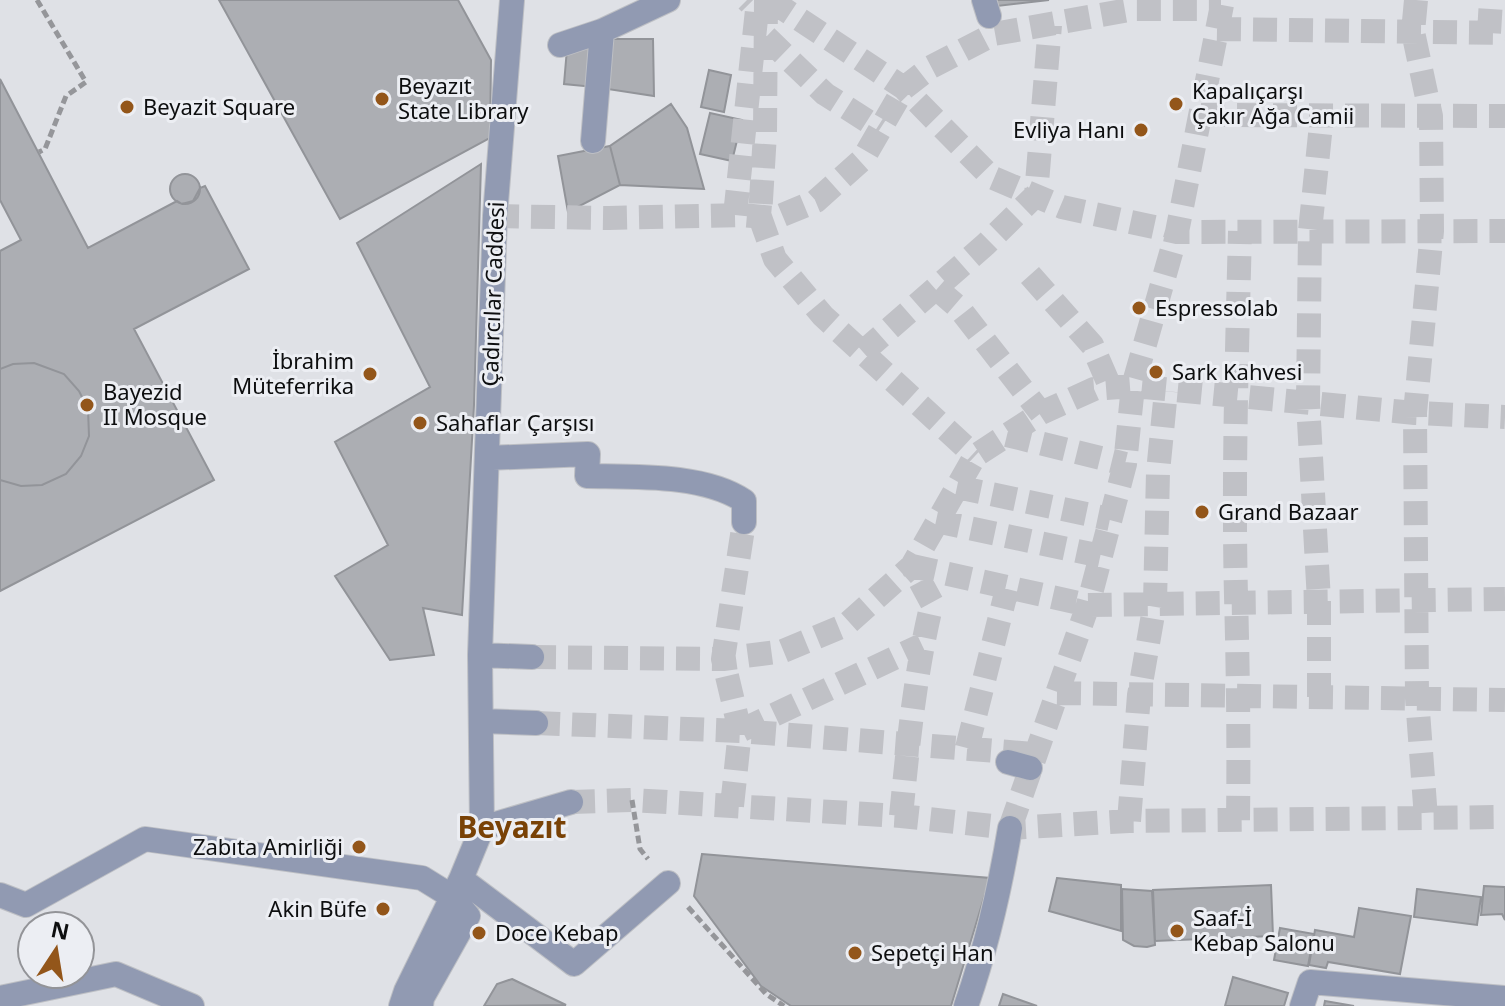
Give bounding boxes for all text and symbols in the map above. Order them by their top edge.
place label: Beyazıt State Library [398,70,529,125]
place label: Kapalıçarşı Çakır Ağa Camii [1192,75,1354,130]
marker: Beyazıt State Library [373,90,391,108]
place label: Beyazit Square [143,91,295,121]
marker: Kapalıçarşı Çakır Ağa Camii [1167,95,1185,113]
marker: Beyazit Square [118,98,136,116]
place label: Evliya Hanı [1013,114,1125,144]
marker: Evliya Hanı [1132,121,1150,139]
street label: Çadırcılar Caddesi [474,201,510,387]
place label: Espressolab [1155,292,1278,322]
marker: Espressolab [1130,299,1148,317]
place label: İbrahim Müteferrika [232,345,354,400]
place label: Sark Kahvesi [1172,356,1302,386]
marker: Sark Kahvesi [1147,363,1165,381]
marker: İbrahim Müteferrika [361,365,379,383]
place label: Bayezid II Mosque [103,376,207,431]
marker: Bayezid II Mosque [78,396,96,414]
place label: Sahaflar Çarşısı [436,407,595,437]
marker: Sahaflar Çarşısı [411,414,429,432]
place label: Grand Bazaar [1218,496,1359,526]
marker: Grand Bazaar [1193,503,1211,521]
district label: Beyazıt [457,806,567,847]
place label: Zabıta Amirliği [193,831,343,861]
marker: Zabıta Amirliği [350,838,368,856]
place label: Akin Büfe [268,893,367,923]
marker: Akin Büfe [374,900,392,918]
place label: Saaf-İ Kebap Salonu [1193,902,1335,957]
north arrow [16,910,96,990]
text: N [48,913,72,946]
place label: Doce Kebap [495,917,619,947]
marker: Saaf-İ Kebap Salonu [1168,922,1186,940]
marker: Doce Kebap [470,924,488,942]
place label: Sepetçi Han [871,937,994,967]
marker: Sepetçi Han [846,944,864,962]

